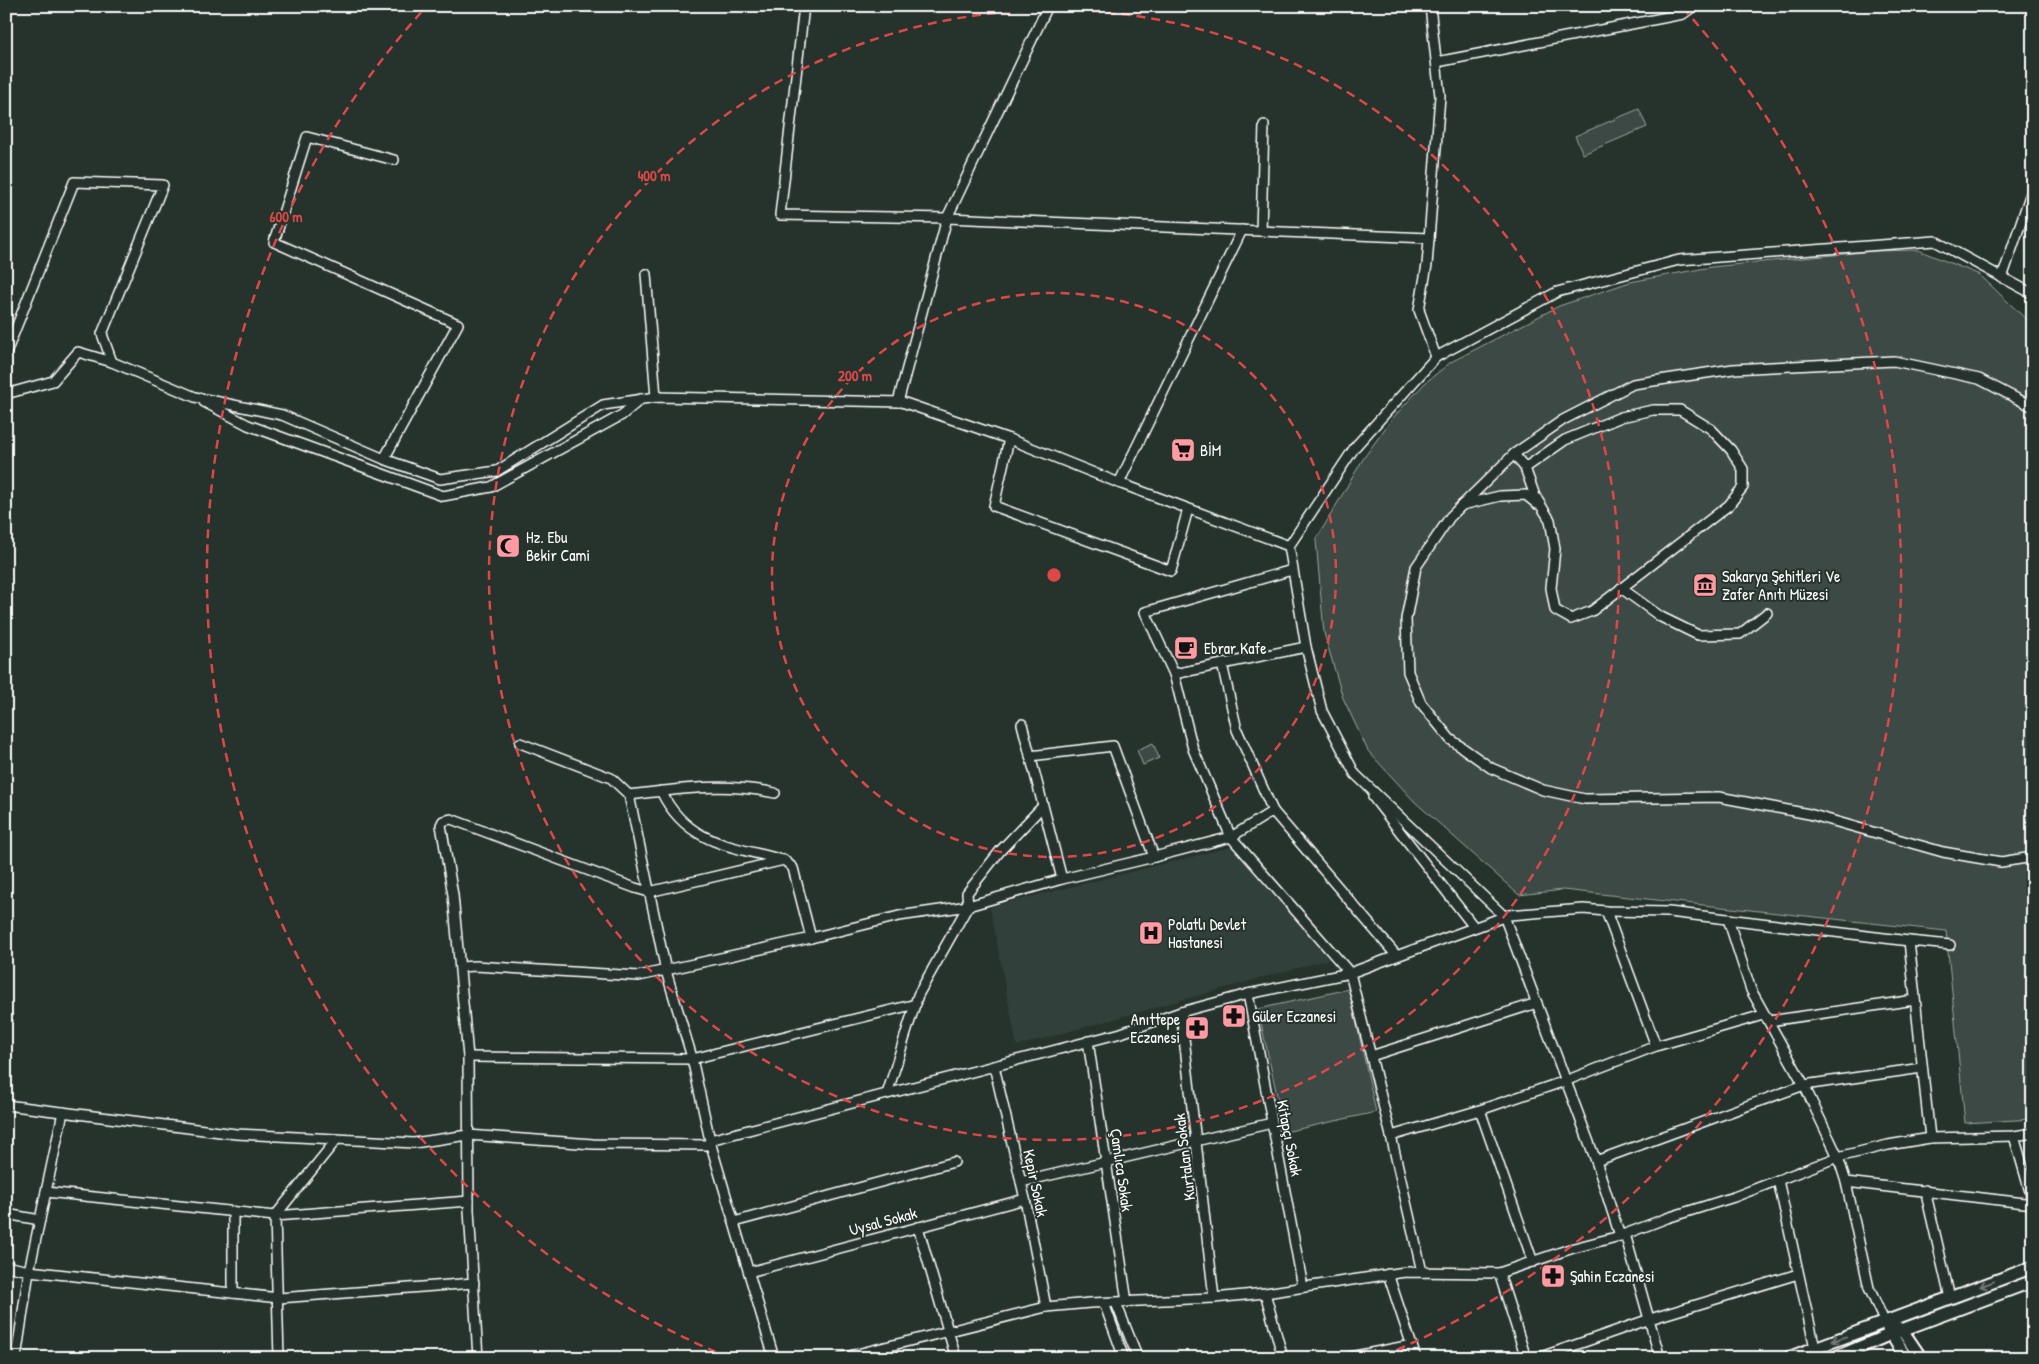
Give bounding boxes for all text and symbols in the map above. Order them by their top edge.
text: 400 m [638,165,670,186]
text: 600 m [269,206,303,227]
text: 200 m [838,365,872,386]
supermarket icon: BİM [1170,437,1196,463]
place label: BİM [1200,439,1221,461]
place label: Hz. Ebu Bekir Cami [526,526,590,566]
mosque icon: Hz. Ebu Bekir Cami [495,533,521,559]
place label: Sakarya Şehitleri Ve Zafer Anıtı Müzesi [1722,565,1841,605]
centre of rings [1045,566,1063,584]
museum icon: Sakarya Şehitleri Ve Zafer Anıtı Müzesi [1692,572,1718,598]
cafe icon: Ebrar Kafe [1173,635,1199,661]
place label: Ebrar Kafe [1204,637,1267,659]
place label: Polatlı Devlet Hastanesi [1168,913,1247,953]
hospital icon: Polatlı Devlet Hastanesi [1138,920,1164,946]
pharmacy icon: Güler Eczanesi [1221,1003,1247,1029]
place label: Güler Eczanesi [1252,1005,1336,1027]
place label: Anıttepe Eczanesi [1130,1008,1181,1048]
pharmacy icon: Anıttepe Eczanesi [1184,1015,1210,1041]
street label: Kitapçı Sokak [1272,1098,1308,1178]
street label: Kurtalan Sokak [1168,1112,1200,1202]
street label: Çamlıca Sokak [1105,1127,1139,1213]
street label: Kepir Sokak [1018,1147,1054,1219]
street label: Uysal Sokak [847,1201,920,1241]
pharmacy icon: Şahin Eczanesi [1540,1263,1566,1289]
place label: Şahin Eczanesi [1570,1265,1655,1287]
one-way arrow [1980,1280,1995,1289]
one-way arrow [1831,1335,1847,1344]

